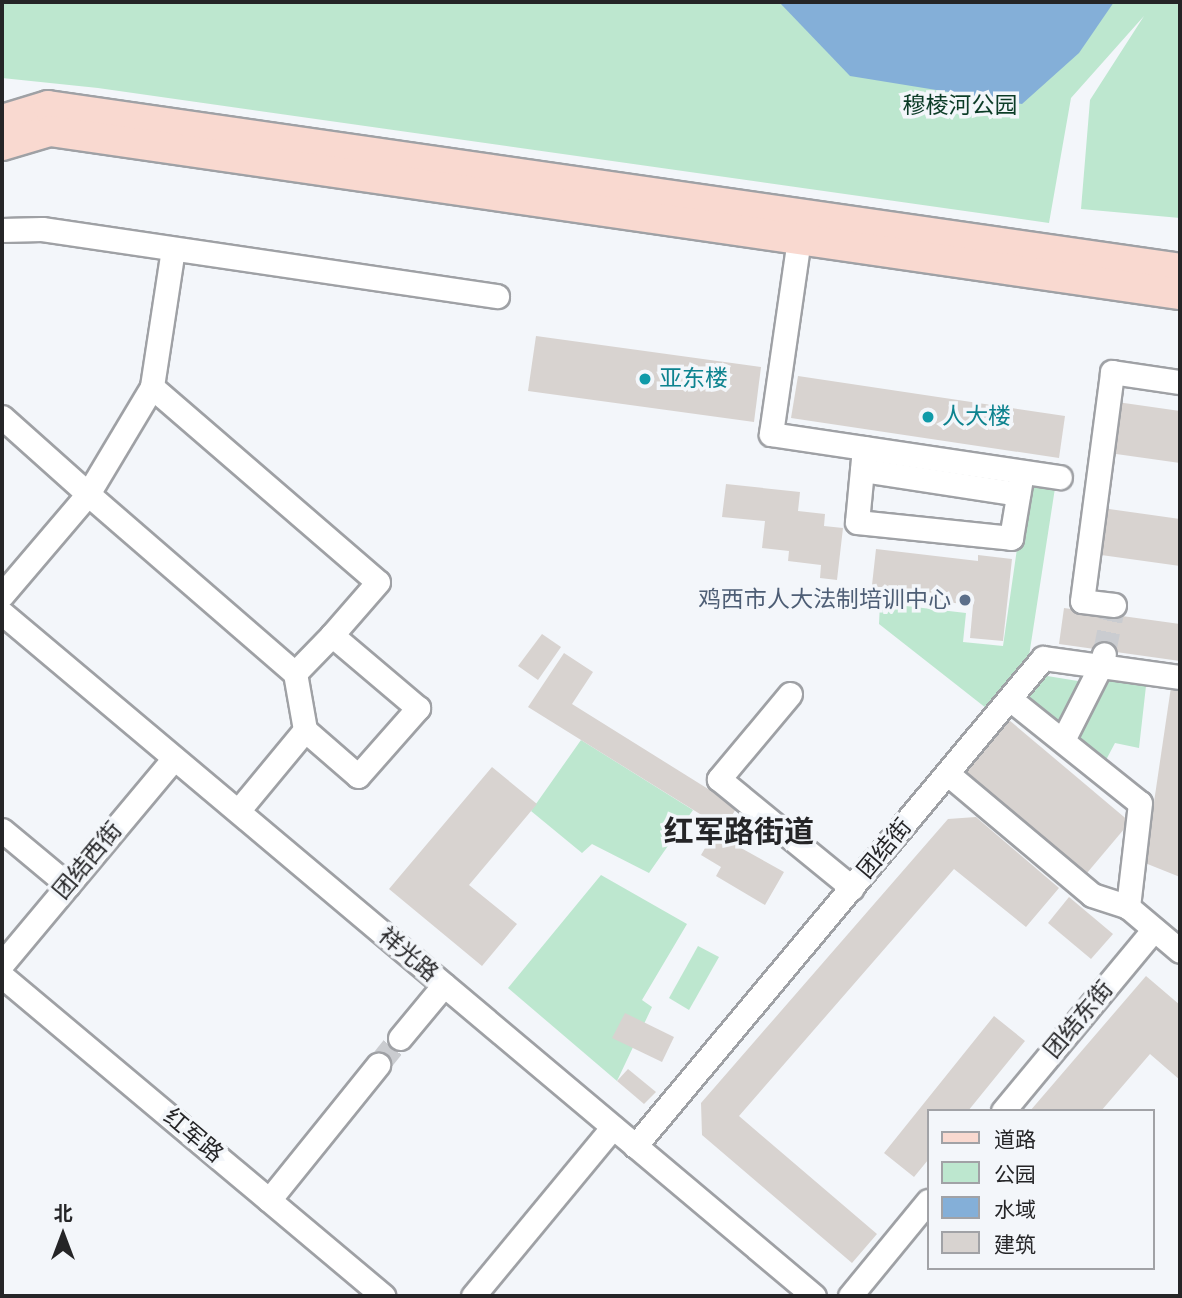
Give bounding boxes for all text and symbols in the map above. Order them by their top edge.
park label: 穆棱河公园 [903,92,1017,120]
place label: 亚东楼 [659,365,728,393]
marker: 亚东楼 [637,371,653,387]
place label: 人大楼 [942,403,1011,431]
marker: 人大楼 [920,409,936,425]
place label: 鸡西市人大法制培训中心 [698,586,951,614]
marker: 鸡西市人大法制培训中心 [957,592,973,608]
district label: 红军路街道 [664,814,814,850]
street label: 团结街 [852,814,918,884]
street label: 团结西街 [48,817,128,905]
street label: 祥光路 [373,922,443,988]
street label: 团结东街 [1039,976,1119,1064]
street label: 红军路 [158,1103,228,1169]
legend [926,1109,1154,1270]
text: 道路 [994,1128,1036,1152]
text: 公园 [994,1163,1036,1187]
text: 水域 [994,1198,1036,1222]
north arrow [28,1200,98,1270]
text: 北 [53,1202,73,1225]
text: 建筑 [994,1233,1036,1257]

